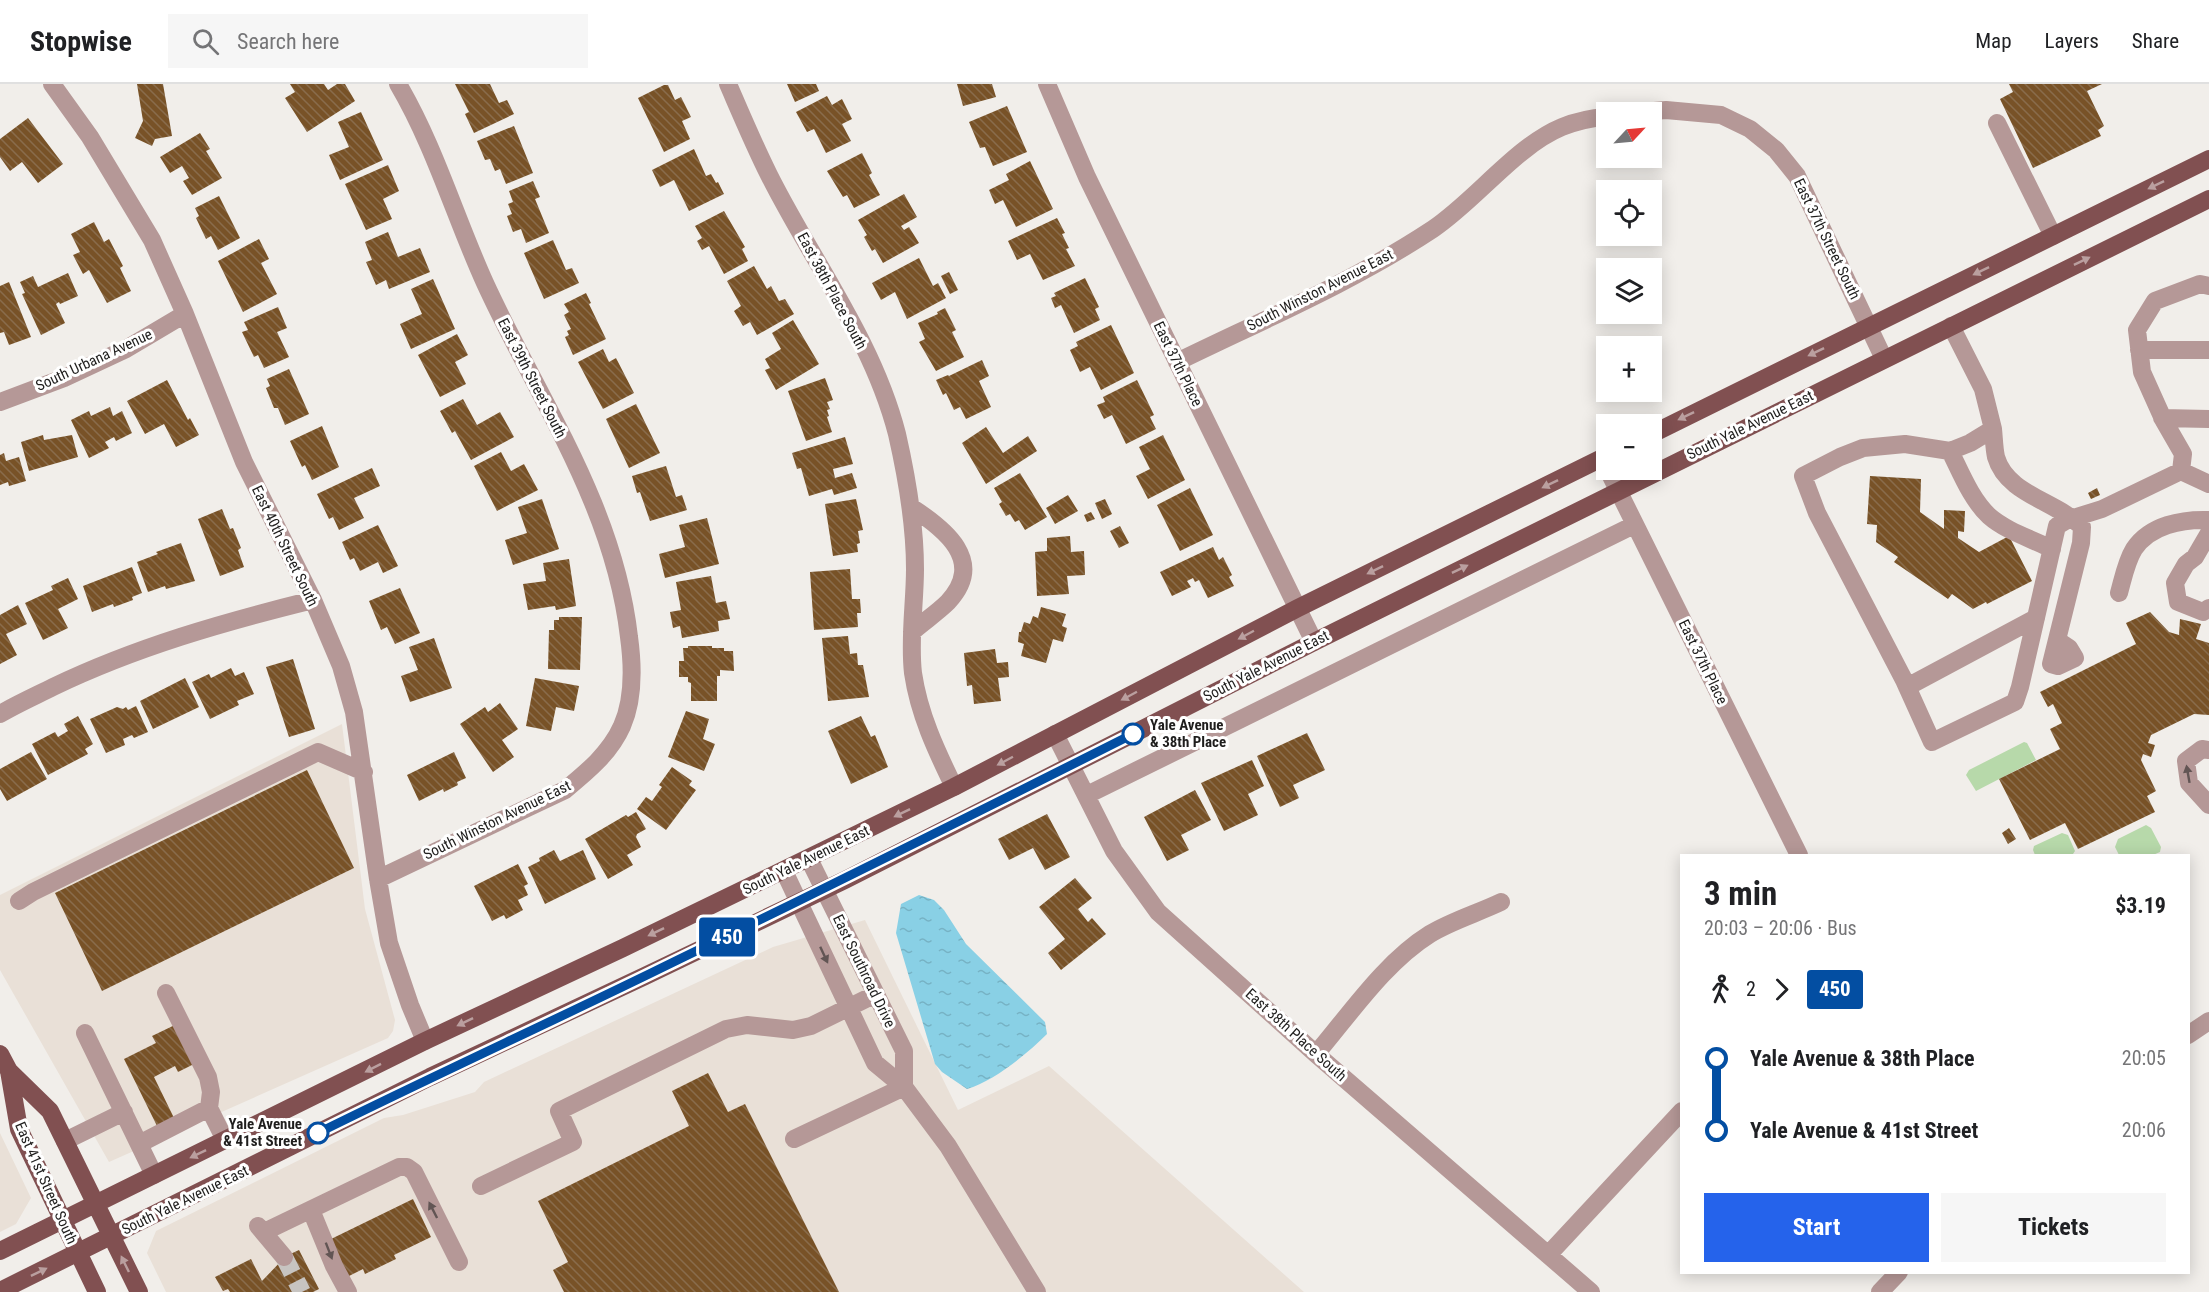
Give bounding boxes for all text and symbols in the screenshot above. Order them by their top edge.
search box [168,14,588,68]
text: Stopwise [30,25,132,58]
icon: search [189,25,222,58]
text: Search here [237,29,339,54]
text: Map [1975,29,2012,53]
text: Layers [2045,29,2099,53]
text: Share [2132,29,2179,53]
north arrow [1596,102,1662,168]
map controls [1596,102,1662,480]
street label: East 37th Street South [1790,176,1864,302]
button: locate [1596,180,1662,246]
one-way arrow [2148,180,2165,190]
street label: East 38th Place South [794,229,870,353]
street label: South Winston Avenue East [1244,245,1396,335]
one-way arrow [2073,257,2090,266]
button: layers [1596,258,1662,324]
one-way arrow [1973,266,1990,276]
street label: East 39th Street South [494,315,570,441]
street label: East 37th Place [1150,319,1206,409]
street label: South Urbana Avenue [33,325,155,395]
button: + [1596,336,1662,402]
one-way arrow [1808,348,1825,357]
street label: South Yale Avenue East [1684,387,1816,463]
one-way arrow [1677,411,1695,421]
button: − [1596,414,1662,480]
one-way arrow [1541,479,1558,488]
street label: East 40th Street South [248,483,322,609]
one-way arrow [1452,564,1469,574]
one-way arrow [1366,565,1383,574]
street label: East 37th Place [1675,617,1731,707]
street label: South Yale Avenue East [1200,627,1332,705]
one-way arrow [1237,630,1254,640]
one-way arrow [1120,691,1137,701]
place label: Yale Avenue & 38th Place [1150,716,1226,751]
marker: Yale Avenue & 38th Place [1122,723,1144,745]
one-way arrow [996,756,1013,766]
one-way arrow [2183,764,2192,783]
street label: South Winston Avenue East [420,776,574,864]
one-way arrow [893,809,910,818]
street label: South Yale Avenue East [740,822,872,898]
text: 3 min [1704,874,1777,913]
text: $3.19 [2115,893,2166,918]
street label: East Southroad Drive [829,912,899,1030]
text: 20:03 – 20:06 · Bus [1704,916,1857,940]
line badge: 450 [692,918,762,956]
text: 450 [711,925,743,949]
one-way arrow [647,928,664,937]
one-way arrow [820,946,829,963]
icon: walk [1704,973,1737,1006]
icon: forward [1765,973,1798,1006]
text: 2 [1746,977,1756,1001]
text: 450 [1819,977,1851,1001]
street label: East 38th Place South [1242,985,1350,1085]
one-way arrow [456,1018,473,1027]
text: Yale Avenue & 38th Place [1750,1046,1975,1071]
text: 20:05 [2122,1046,2166,1070]
one-way arrow [364,1063,381,1072]
place label: Yale Avenue & 41st Street [223,1115,302,1150]
text: Yale Avenue & 41st Street [1750,1118,1978,1143]
text: 20:06 [2122,1118,2166,1142]
street label: East 41st Street South [11,1119,81,1247]
marker: Yale Avenue & 41st Street [307,1122,329,1144]
one-way arrow [189,1149,206,1158]
street label: South Yale Avenue East [119,1162,251,1238]
button: Start [1704,1193,1929,1262]
button: Tickets [1941,1193,2166,1262]
one-way arrow [428,1201,438,1218]
one-way arrow [324,1243,334,1261]
one-way arrow [121,1255,131,1273]
one-way arrow [30,1268,47,1277]

